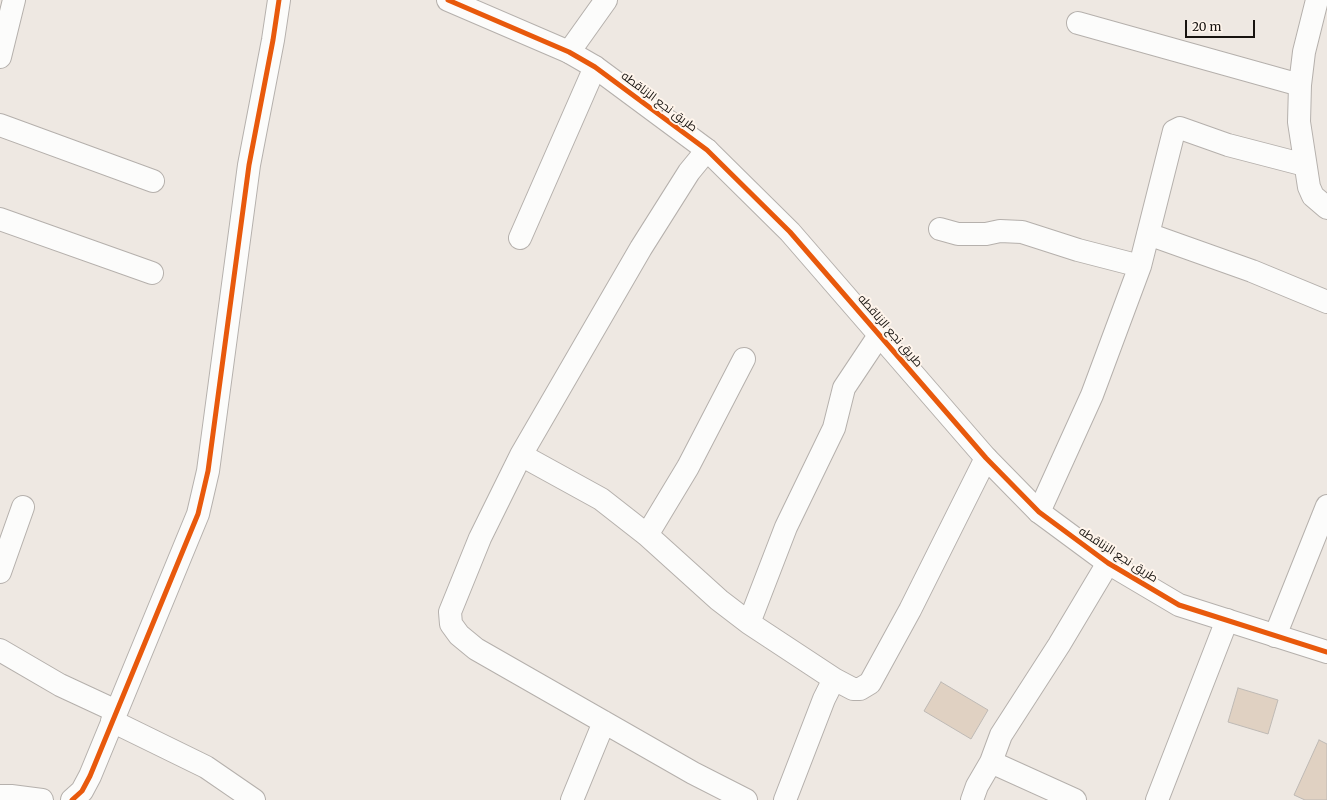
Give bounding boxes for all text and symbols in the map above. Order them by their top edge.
scale bar [1187,12,1257,38]
text: 20 m [1192,19,1221,34]
street label: طريق نجع الزناقطه [618,69,700,135]
street label: طريق نجع الزناقطه [855,292,925,370]
street label: طريق نجع الزناقطه [1076,524,1160,586]

